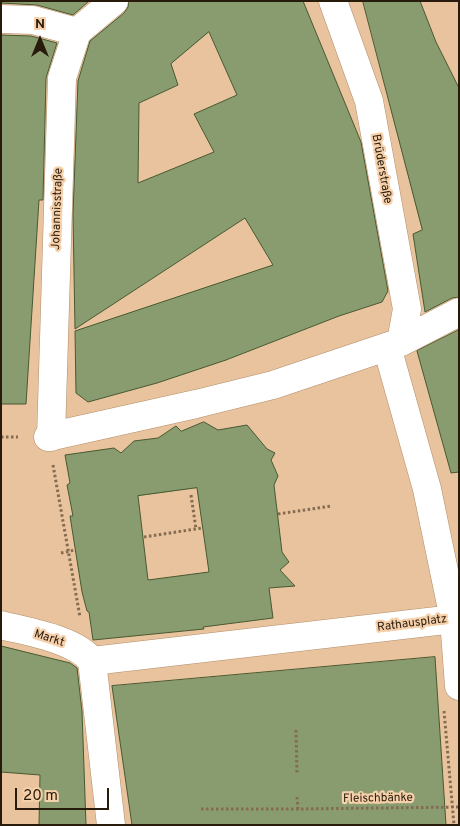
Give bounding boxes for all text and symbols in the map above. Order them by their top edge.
north arrow [15,15,65,65]
text: N [35,16,45,33]
street label: Brüderstraße [368,133,394,205]
street label: Johannisstraße [49,168,67,250]
street label: Rathausplatz [376,613,448,635]
street label: Markt [32,627,66,651]
scale bar [18,778,111,810]
text: 20 m [23,787,58,806]
street label: Fleischbänke [343,791,413,807]

